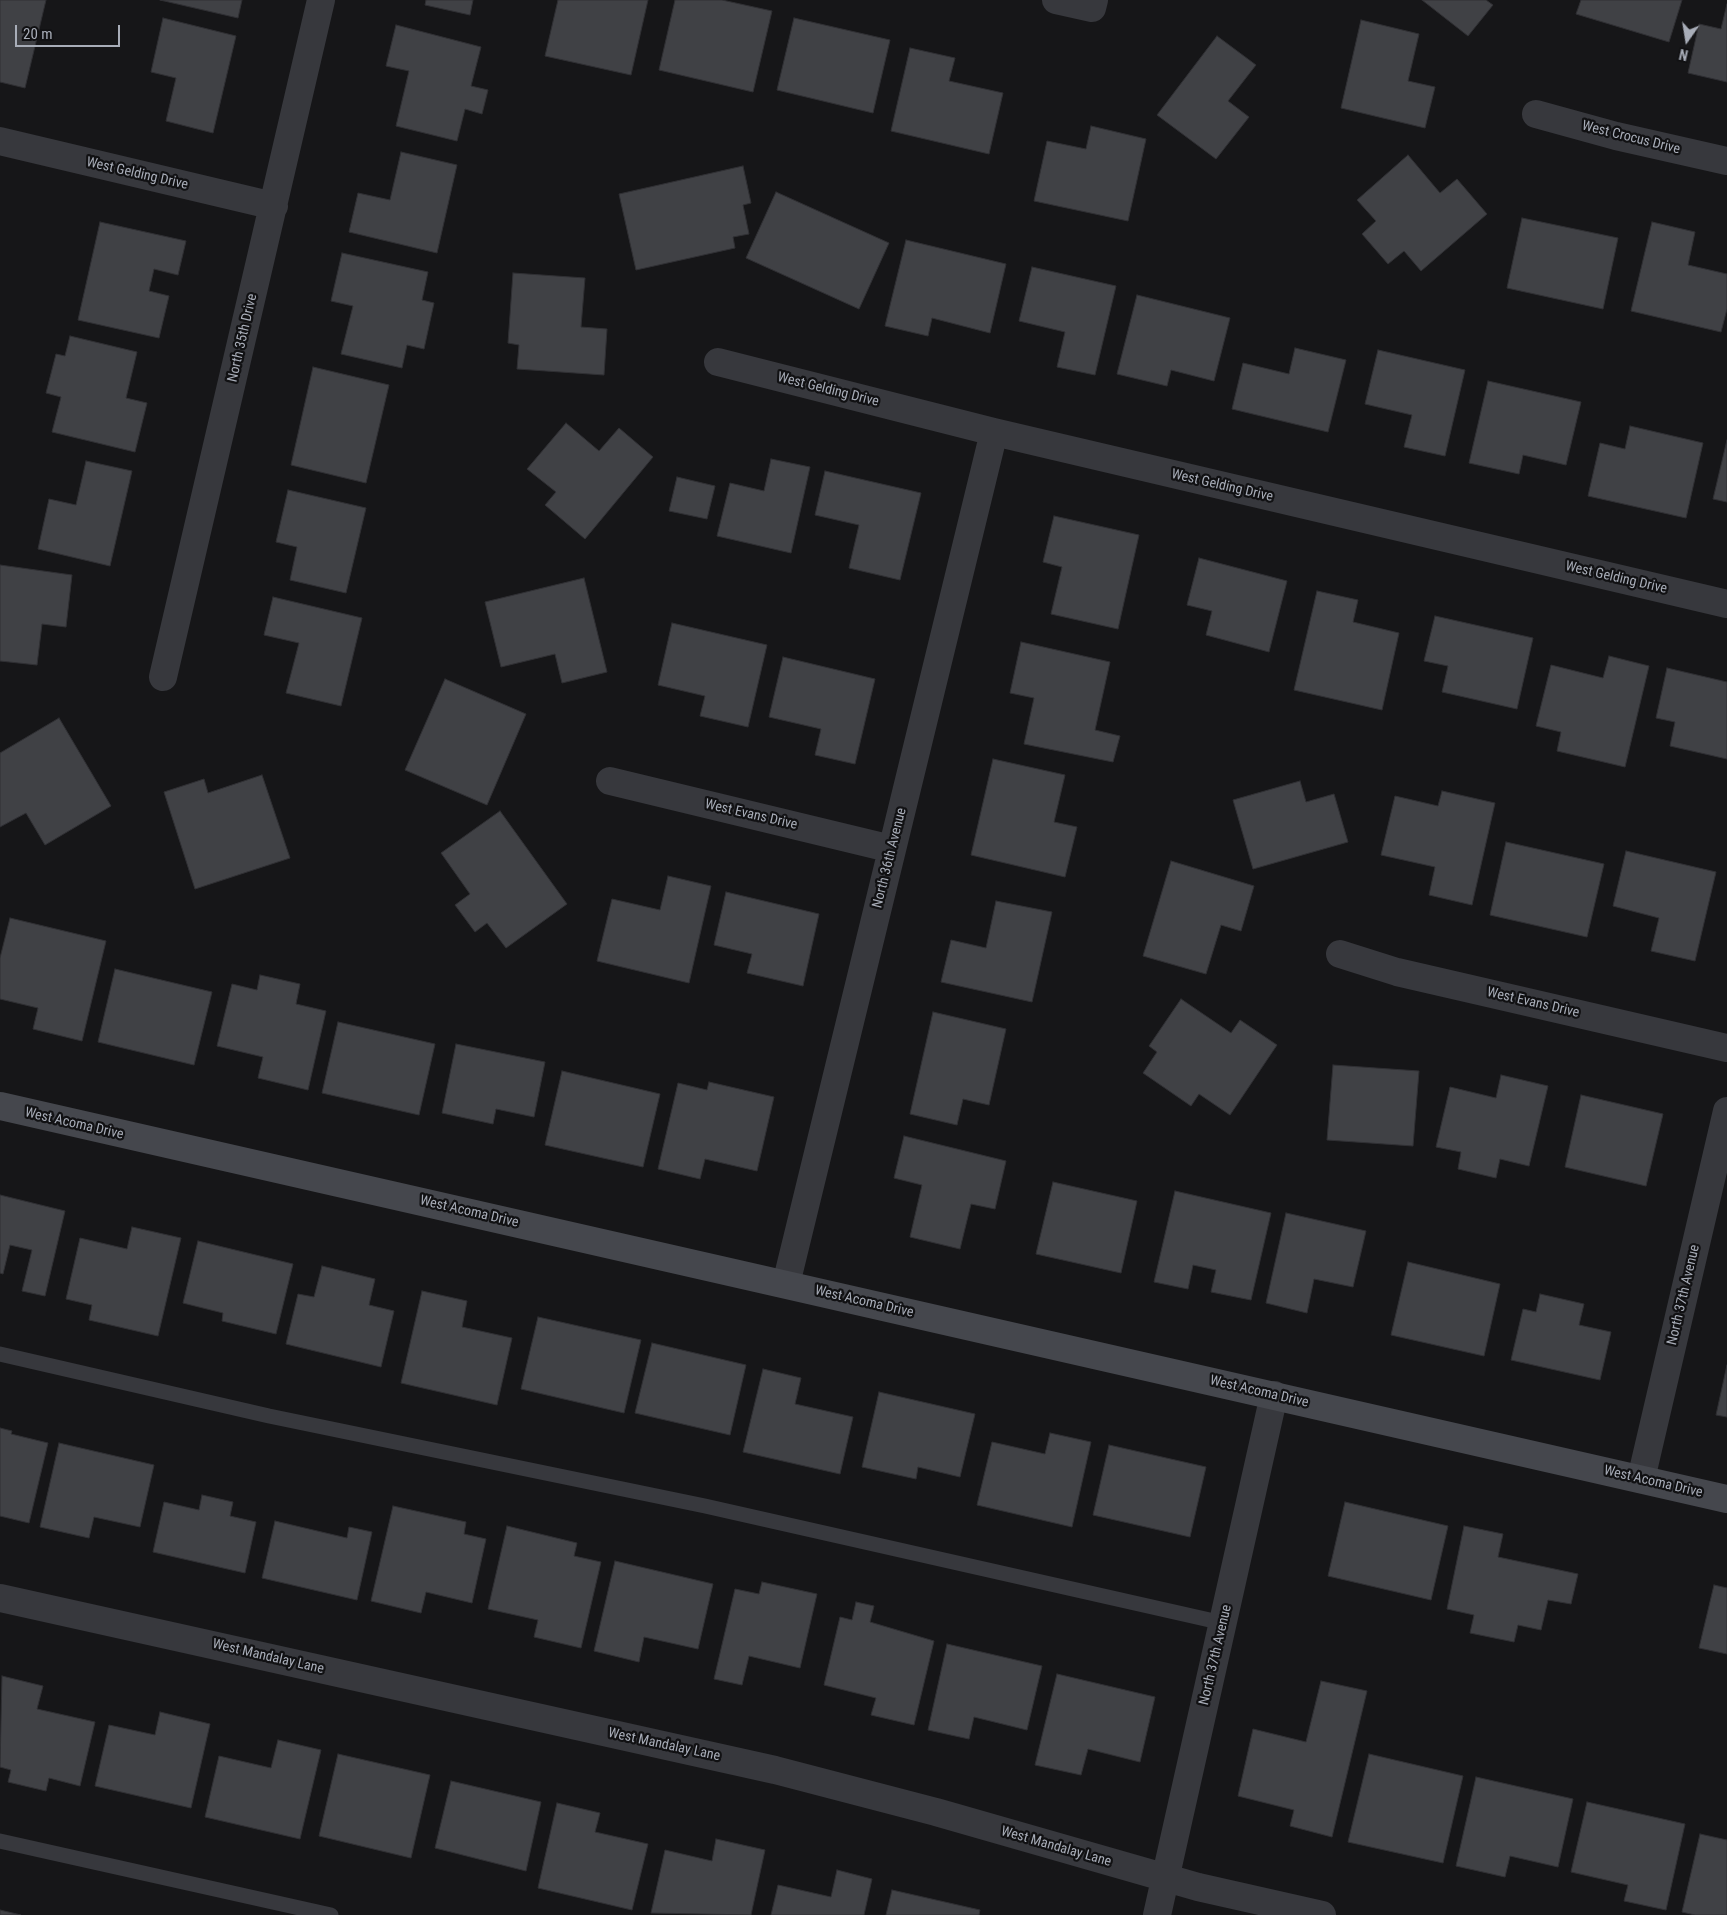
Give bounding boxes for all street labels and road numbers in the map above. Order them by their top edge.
street label: West Crocus Drive [1580,118,1682,158]
street label: West Gelding Drive [85,154,189,194]
street label: North 35th Drive [225,292,261,384]
street label: West Gelding Drive [776,369,880,411]
street label: West Gelding Drive [1170,466,1274,506]
street label: West Gelding Drive [1564,558,1668,598]
street label: West Evans Drive [703,796,799,834]
street label: North 36th Avenue [869,806,911,910]
street label: West Evans Drive [1485,984,1581,1022]
street label: West Acoma Drive [23,1104,125,1144]
street label: West Acoma Drive [418,1192,520,1232]
street label: North 37th Avenue [1664,1243,1704,1347]
street label: West Acoma Drive [813,1282,915,1322]
street label: West Acoma Drive [1208,1372,1310,1412]
street label: West Acoma Drive [1602,1462,1704,1502]
street label: North 37th Avenue [1196,1603,1236,1707]
street label: West Mandalay Lane [211,1636,325,1678]
street label: West Mandalay Lane [606,1725,722,1765]
street label: West Mandalay Lane [999,1823,1113,1871]

